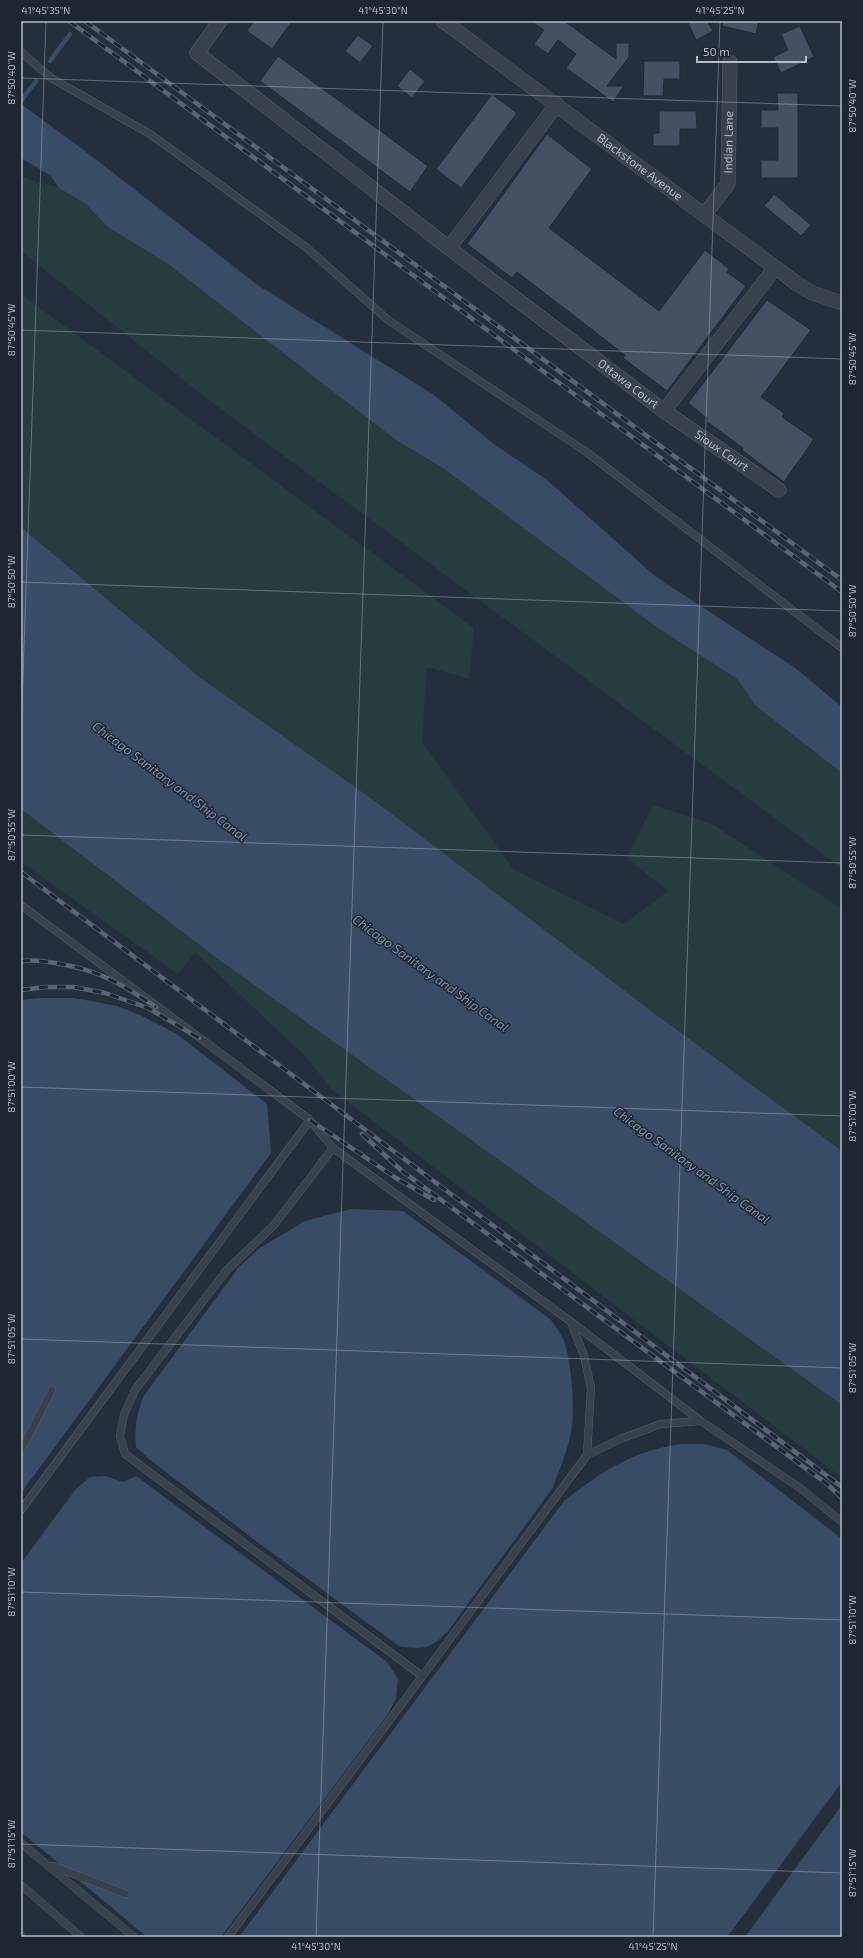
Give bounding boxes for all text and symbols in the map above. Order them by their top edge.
text: 41°45'35"N [22,4,70,16]
text: 41°45'30"N [358,4,408,16]
text: 41°45'25"N [696,4,744,16]
scale bar [697,38,806,64]
text: 50 m [703,44,730,58]
text: 87°50'40"W [5,51,17,105]
text: 87°50'40"W [846,79,858,133]
street label: Indian Lane [720,111,735,174]
street label: Blackstone Avenue [595,130,686,203]
text: 87°50'45"W [5,303,17,356]
text: 87°50'45"W [846,332,858,385]
street label: Ottawa Court [596,356,662,411]
street label: Sioux Court [693,426,752,473]
text: 87°50'50"W [5,555,17,608]
text: 87°50'50"W [846,584,858,637]
water label: Chicago Sanitary and Ship Canal [90,718,251,845]
text: 87°50'55"W [5,808,17,861]
text: 87°50'55"W [846,836,858,889]
water label: Chicago Sanitary and Ship Canal [350,911,512,1035]
text: 87°51'00"W [5,1061,17,1113]
text: 87°51'00"W [846,1090,858,1142]
water label: Chicago Sanitary and Ship Canal [611,1103,773,1227]
text: 87°51'05"W [5,1313,17,1364]
text: 87°51'05"W [846,1342,858,1393]
text: 87°51'10"W [5,1567,17,1617]
text: 87°51'10"W [846,1595,858,1645]
text: 87°51'15"W [5,1819,17,1868]
text: 87°51'15"W [846,1848,858,1897]
text: 41°45'30"N [291,1940,341,1952]
text: 41°45'25"N [629,1940,677,1952]

